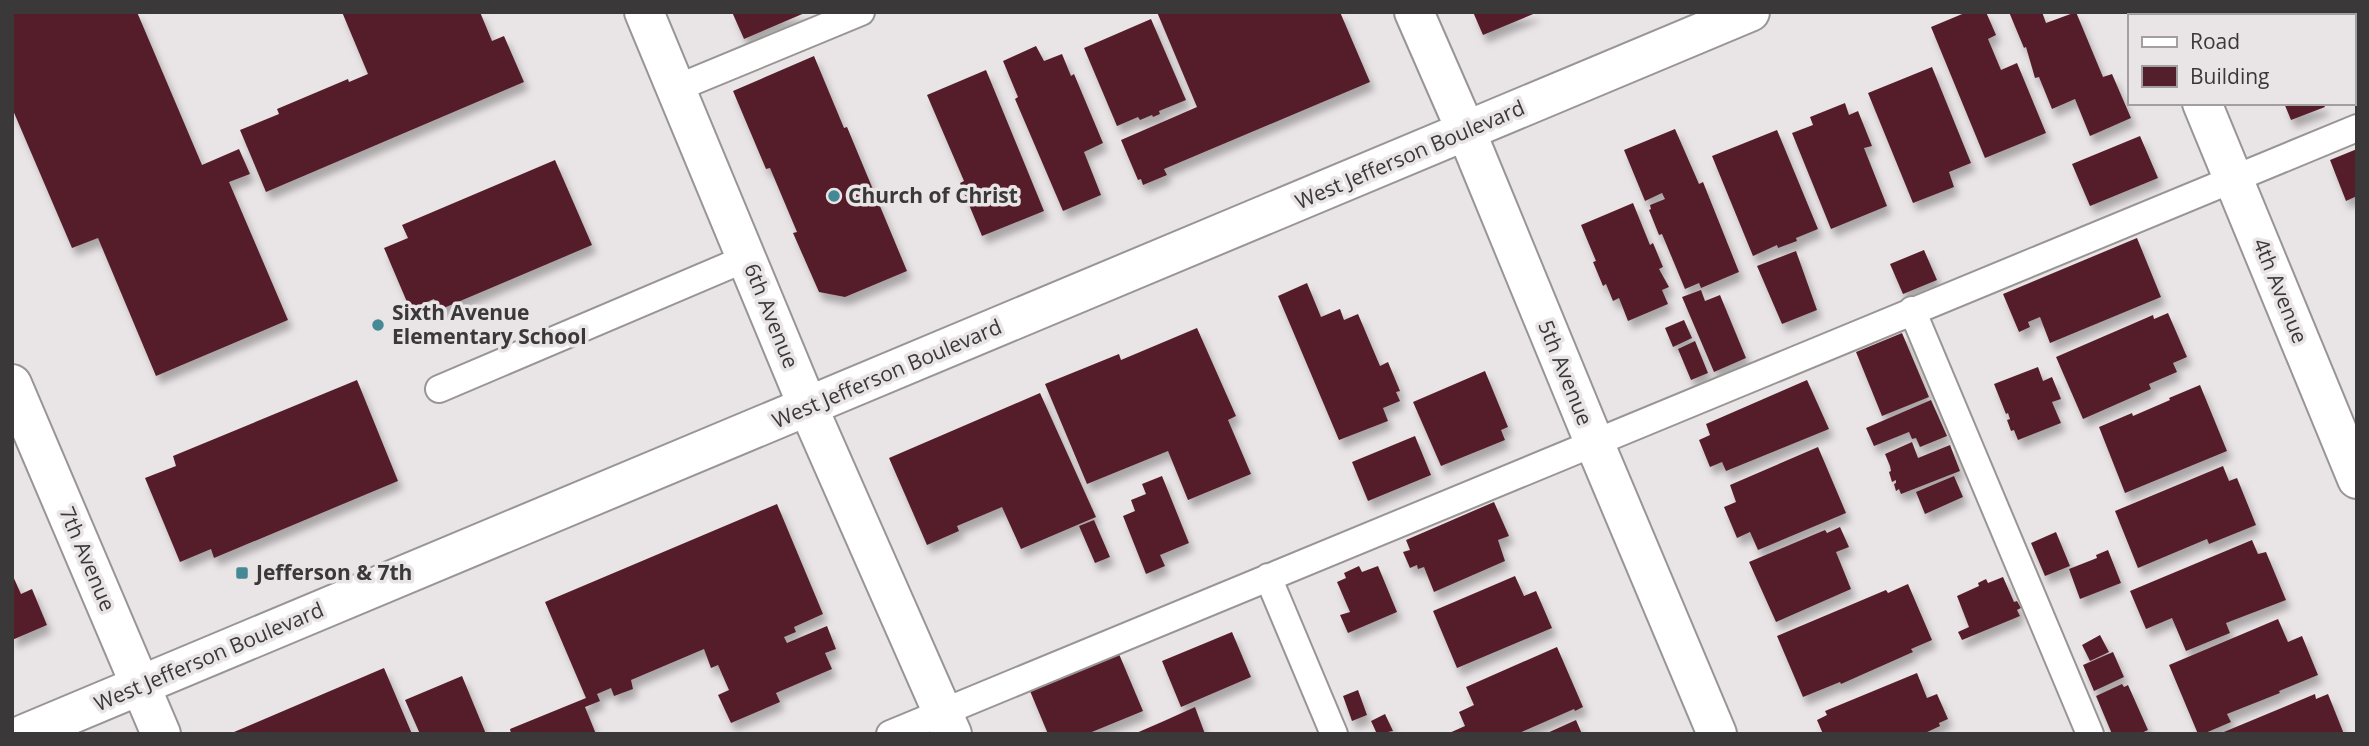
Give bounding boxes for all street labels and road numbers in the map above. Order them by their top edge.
street label: West Jefferson Boulevard [1291,93,1529,215]
street label: 4th Avenue [2247,234,2315,347]
street label: 6th Avenue [738,259,806,372]
street label: West Jefferson Boulevard [768,312,1006,434]
street label: 5th Avenue [1532,316,1600,429]
street label: 7th Avenue [53,502,122,615]
street label: West Jefferson Boulevard [90,595,328,717]

